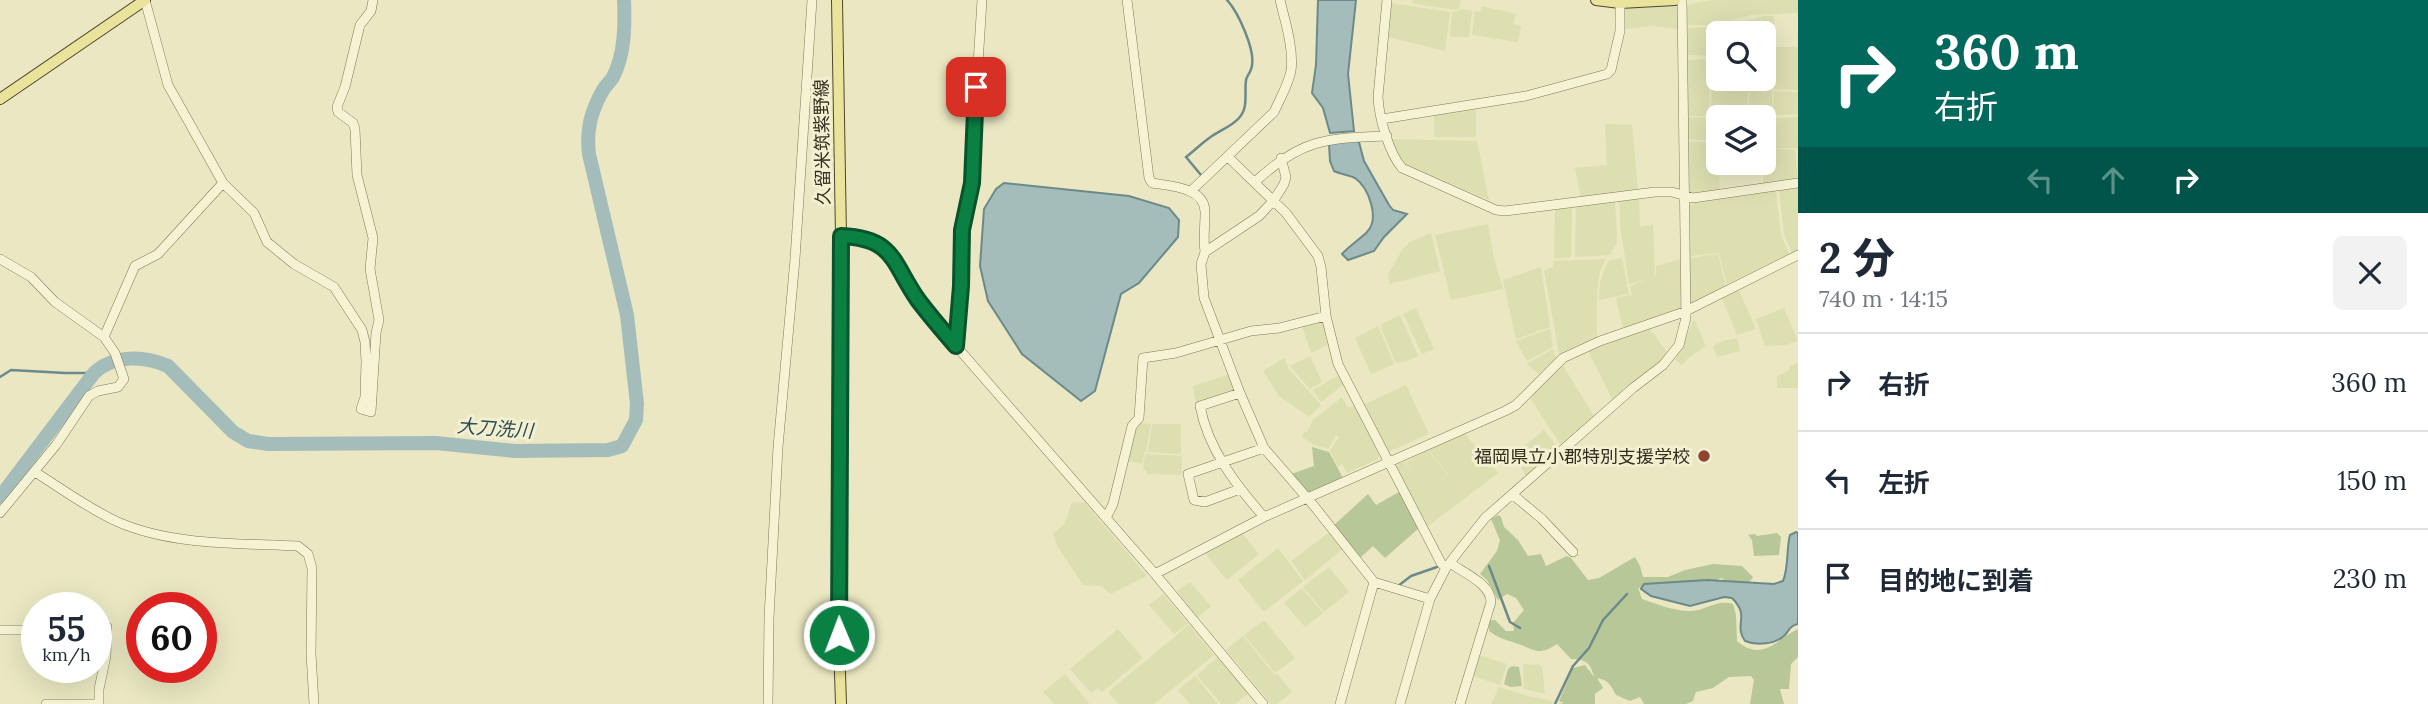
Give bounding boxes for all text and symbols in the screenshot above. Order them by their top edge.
text: 360 m [1934,20,2079,82]
map controls [1706,21,1776,175]
button: search [1706,21,1776,91]
icon: right [1819,28,1910,119]
pin [946,57,1006,117]
icon: arrive [957,68,995,106]
street label: 久留米筑紫野線 [809,79,835,205]
text: 右折 [1934,86,1998,127]
button: layers [1706,105,1776,175]
icon: left [2021,161,2059,199]
icon: ahead [2094,161,2132,199]
icon: right [2167,161,2205,199]
text: 2 分 [1819,231,1894,285]
button: close [2333,236,2407,310]
text: 740 m · 14:15 [1819,284,1948,313]
icon: right [1819,363,1857,401]
text: 360 m [2331,366,2407,399]
text: 右折 [1878,368,1930,401]
water label: 大刀洗川 [456,413,536,443]
place label: 福岡県立小郡特別支援学校 [1474,445,1690,468]
marker: 福岡県立小郡特別支援学校 [1696,448,1712,464]
icon: left [1819,461,1857,499]
text: 150 m [2337,464,2407,497]
text: 左折 [1878,466,1930,499]
icon: arrive [1819,559,1857,597]
text: 230 m [2333,562,2407,595]
text: 目的地に到着 [1878,564,2034,597]
speed limit sign: 60 [126,592,217,683]
position arrow [802,598,876,672]
text: 55 [48,606,85,651]
text: km/h [42,643,91,666]

